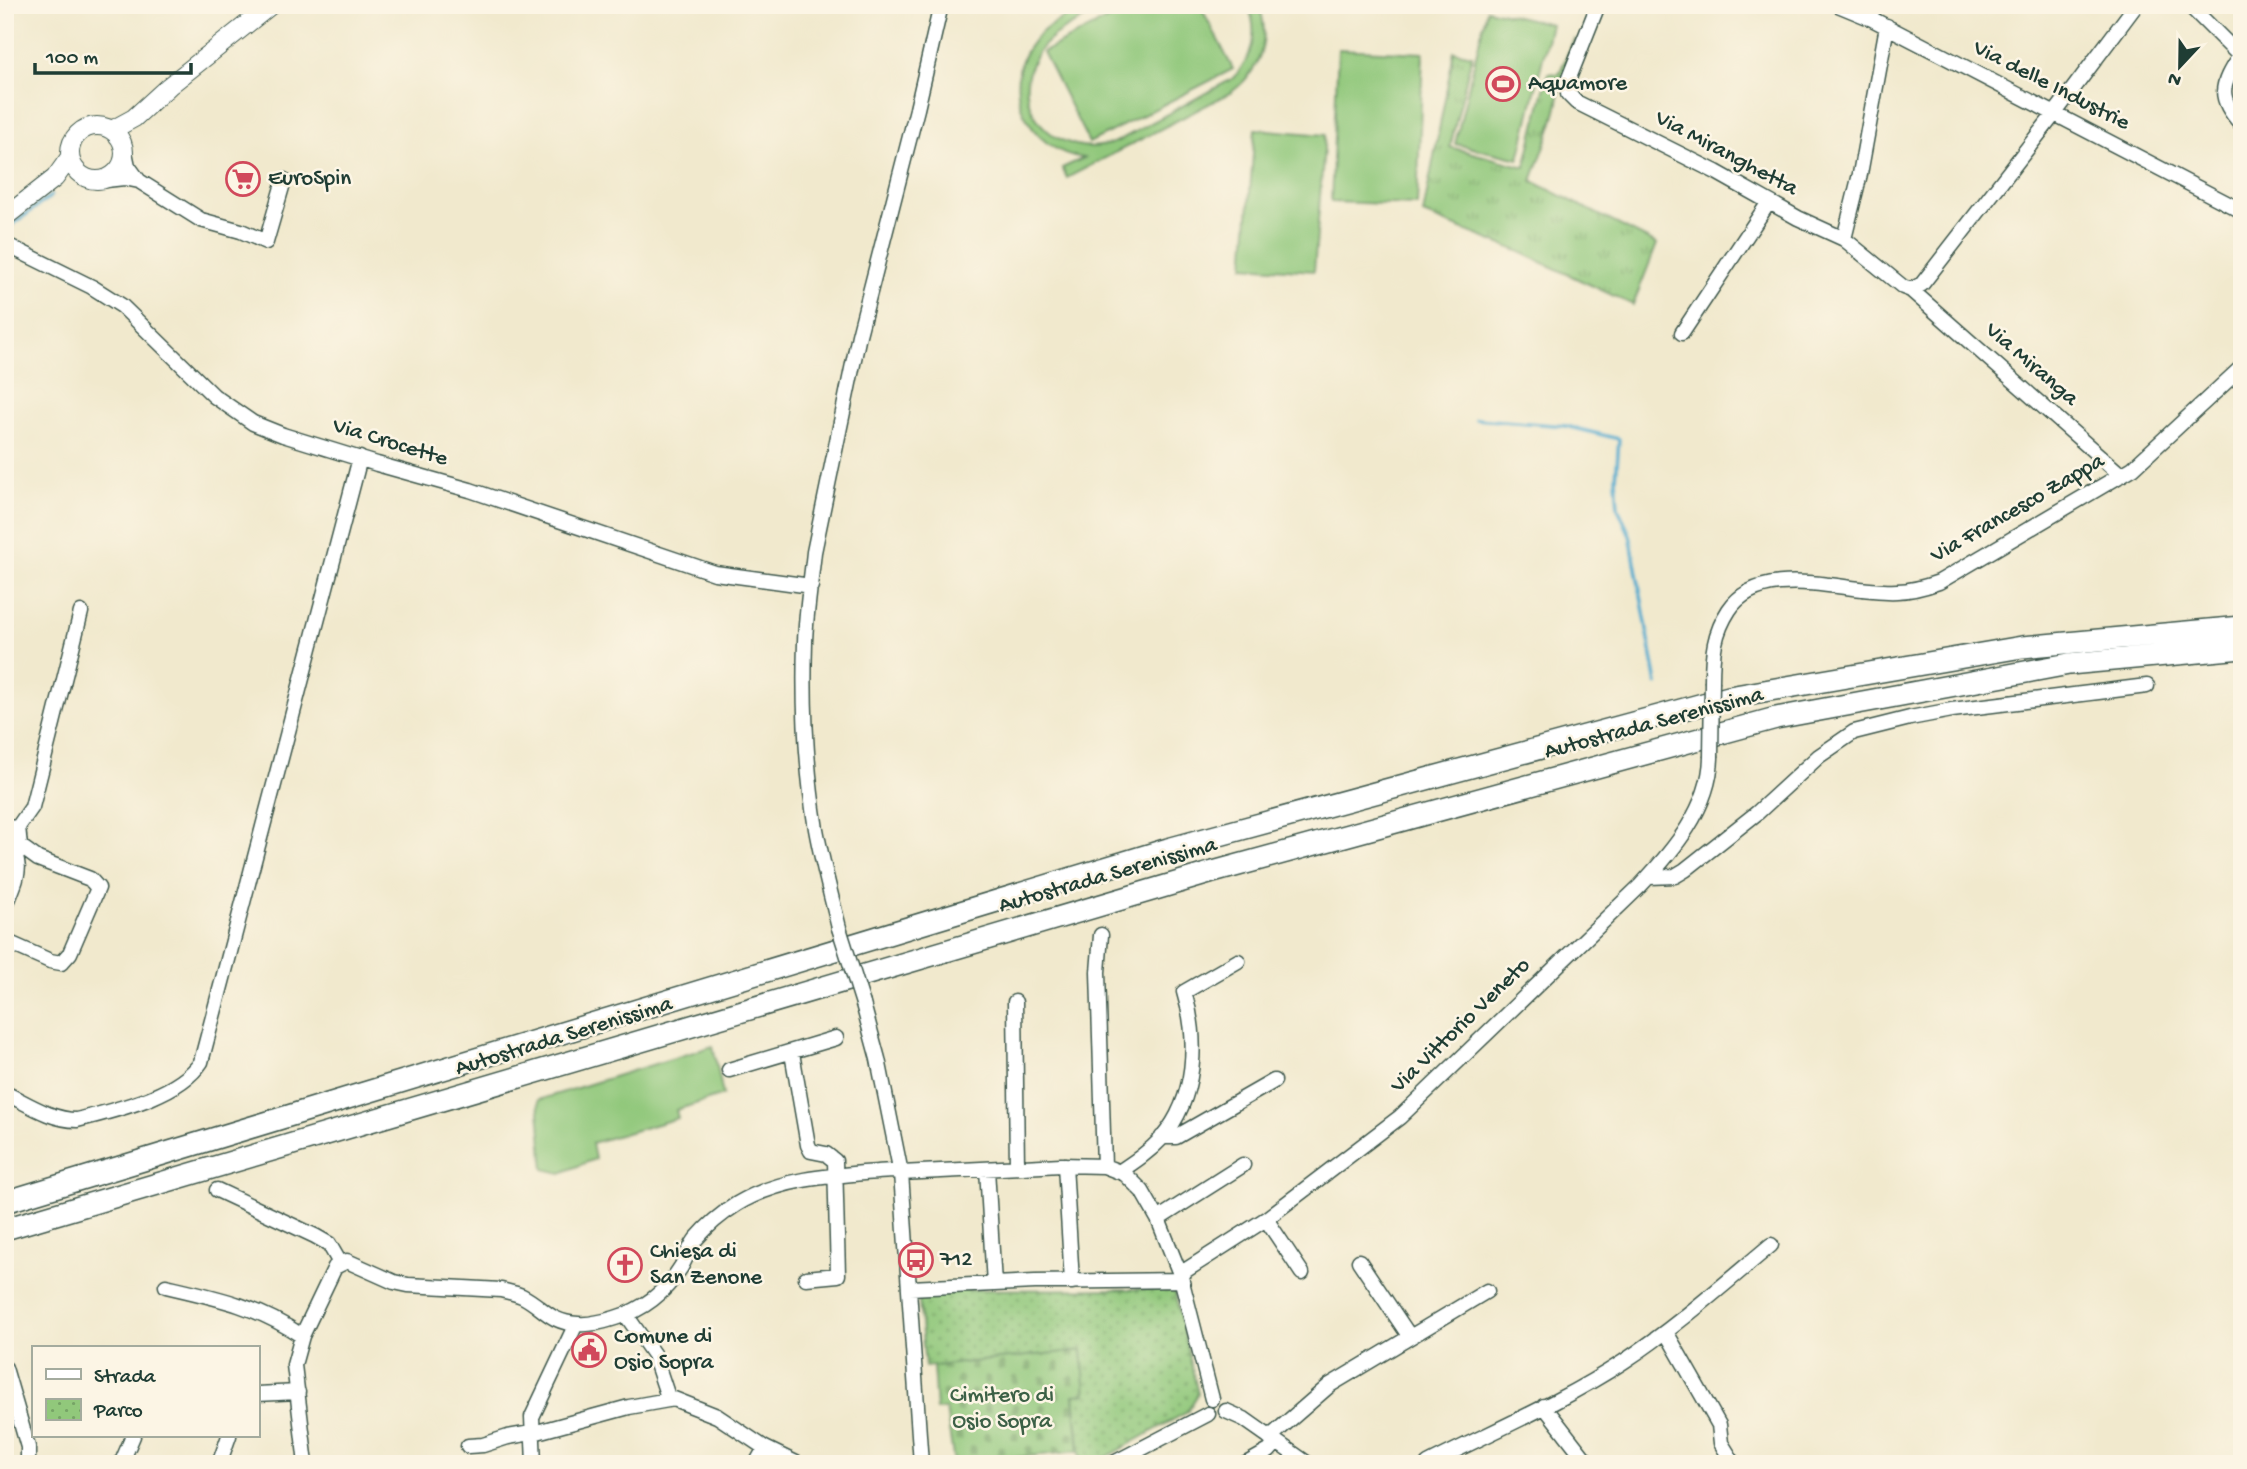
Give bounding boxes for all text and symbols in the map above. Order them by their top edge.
scale bar [35,32,191,76]
north arrow [2146,32,2216,102]
street label: Via delle Industrie [1967,34,2135,138]
text: 100 m [45,47,98,72]
sports icon: Aquamore [1484,65,1522,103]
text: N [2165,66,2185,92]
place label: Aquamore [1528,71,1628,98]
street label: Via Miranghetta [1649,105,1803,203]
supermarket icon: EuroSpin [224,160,262,198]
place label: EuroSpin [268,166,351,193]
street label: Via Miranga [1978,317,2084,414]
street label: Via Crocette [328,412,452,474]
street label: Via Francesco Zappa [1925,448,2111,570]
street label: Autostrada Serenissima [1542,681,1768,766]
street label: Autostrada Serenissima [996,832,1221,920]
street label: Via Vittorio Veneto [1385,952,1537,1100]
street label: Autostrada Serenissima [452,991,677,1083]
place label: Chiesa di San Zenone [650,1239,763,1292]
bus stop icon: 712 [897,1241,935,1279]
church icon: Chiesa di San Zenone [606,1246,644,1284]
place label: 712 [939,1247,973,1274]
place label: Comune di Osio Sopra [614,1324,715,1377]
public building icon: Comune di Osio Sopra [570,1331,608,1369]
legend [32,1346,259,1438]
text: Strada [94,1366,157,1391]
park label: Cimitero di Osio Sopra [950,1383,1054,1436]
text: Parco [93,1400,143,1425]

